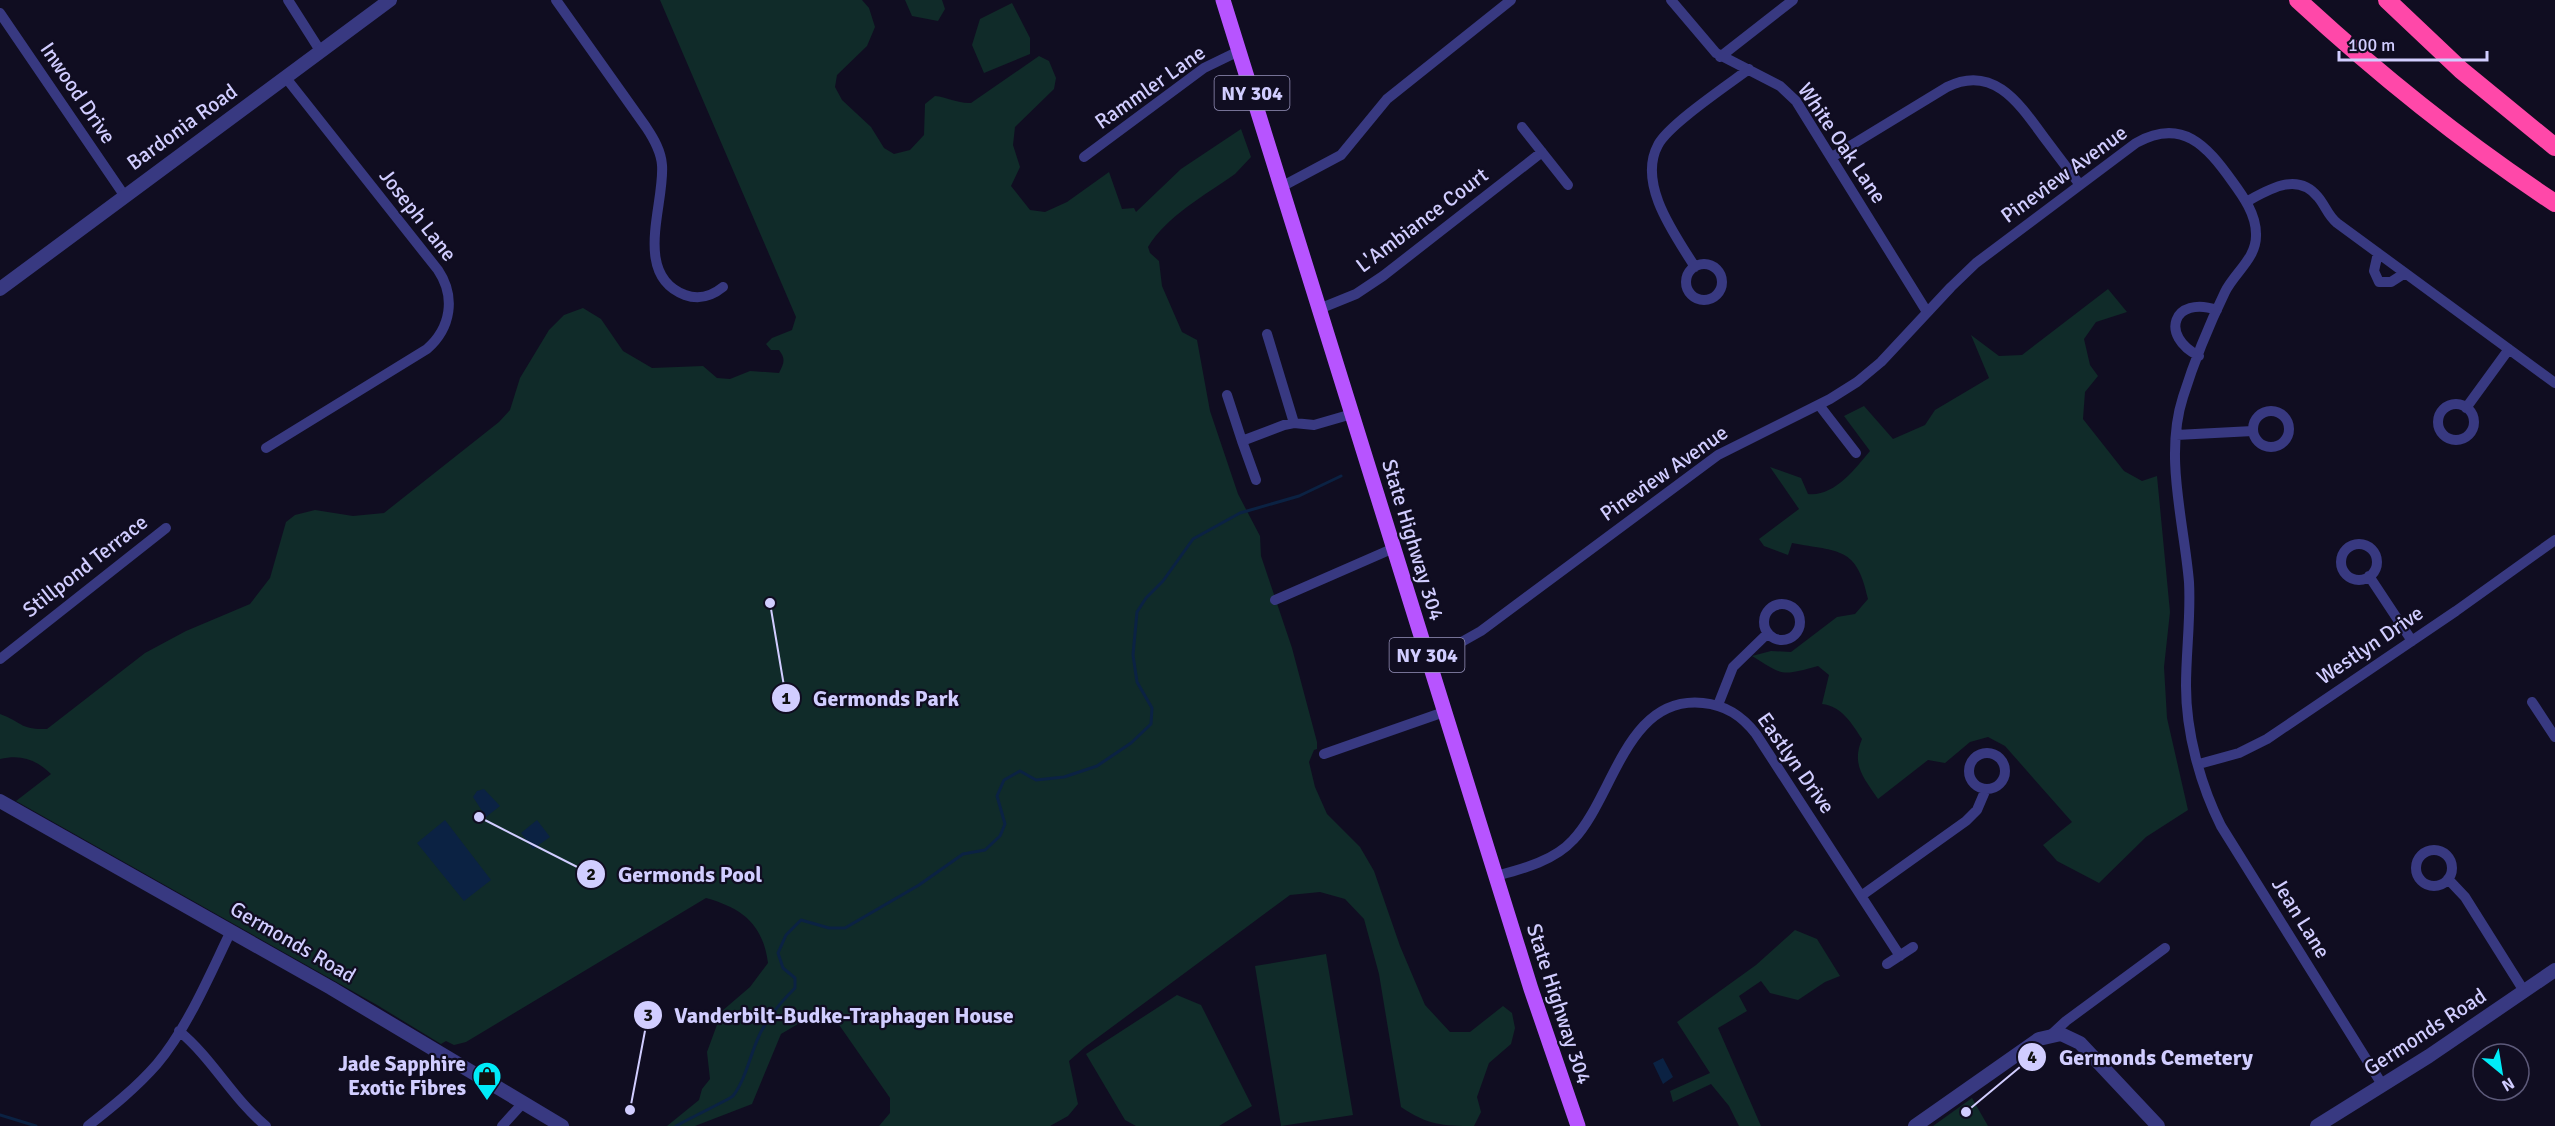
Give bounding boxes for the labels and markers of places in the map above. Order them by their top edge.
callout: Germonds Park [771,678,971,718]
callout: Germonds Pool [576,854,774,894]
callout: Vanderbilt-Budke-Traphagen House [633,995,1026,1035]
callout: Germonds Cemetery [2017,1037,2265,1077]
place label: Jade Sapphire Exotic Fibres [338,1051,466,1101]
shop icon: Jade Sapphire Exotic Fibres [471,1060,503,1102]

